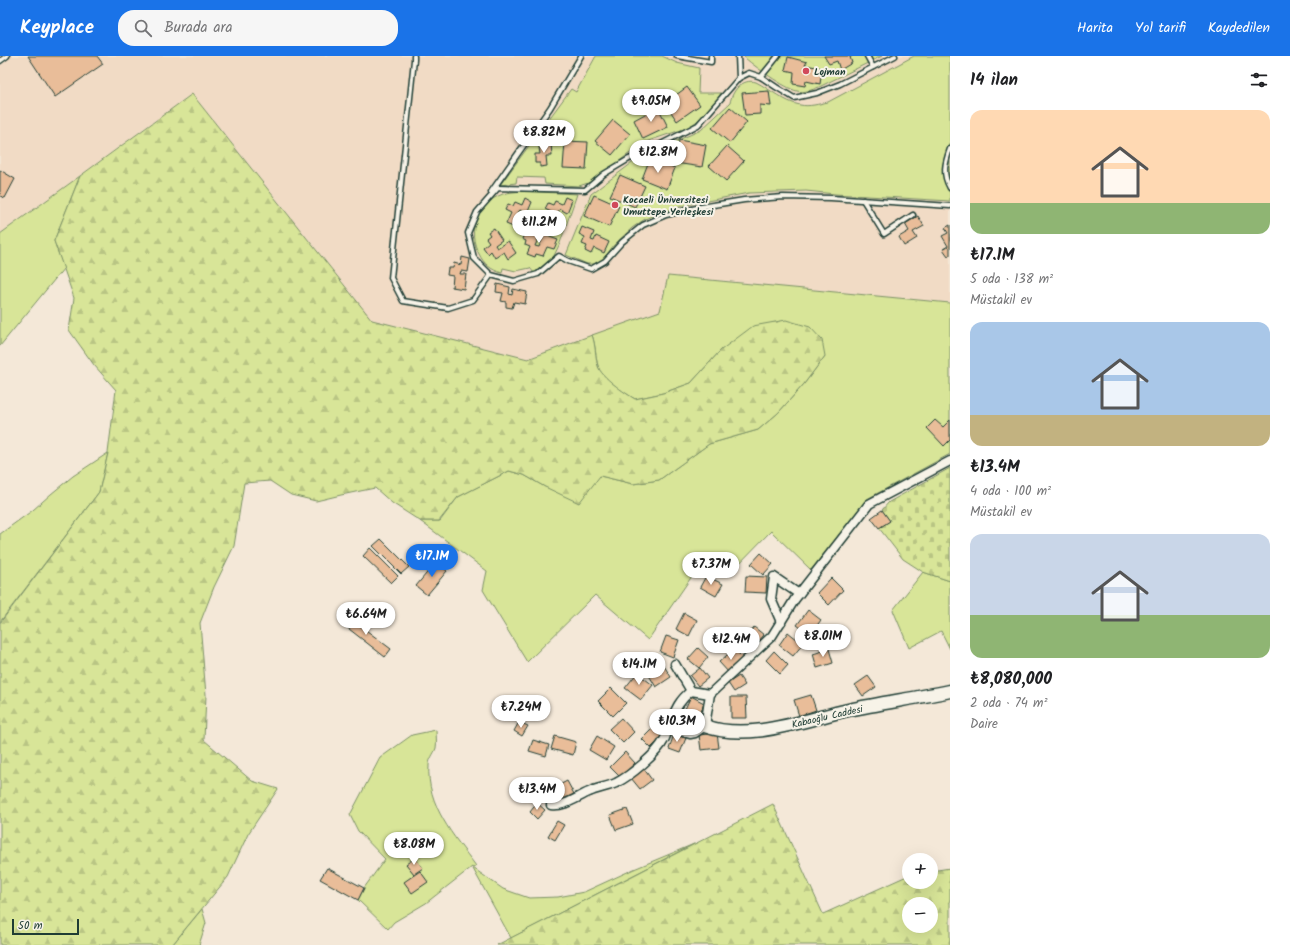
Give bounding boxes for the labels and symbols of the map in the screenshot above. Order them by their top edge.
place label: Lojman [814,64,846,80]
marker: Lojman [801,66,811,76]
pin: ₺9.05M [618,89,684,123]
pin: ₺8.82M [511,120,577,154]
pin: ₺12.8M [625,140,691,174]
place label: Kocaeli Üniversitesi Umuttepe Yerleşkesi [623,192,714,220]
marker: Kocaeli Üniversitesi Umuttepe Yerleşkesi [610,200,620,210]
pin: ₺11.2M [506,210,572,244]
pin: ₺17.1M [399,544,465,578]
pin: ₺7.37M [678,552,744,586]
pin: ₺6.64M [333,602,399,636]
pin: ₺8.01M [790,624,856,658]
pin: ₺12.4M [698,627,764,661]
pin: ₺14.1M [606,652,672,686]
pin: ₺7.24M [488,695,554,729]
street label: Kabaoğlu Caddesi [790,701,865,733]
pin: ₺10.3M [644,709,710,743]
pin: ₺13.4M [504,777,570,811]
pin: ₺8.08M [381,832,447,866]
scale bar [12,917,79,936]

